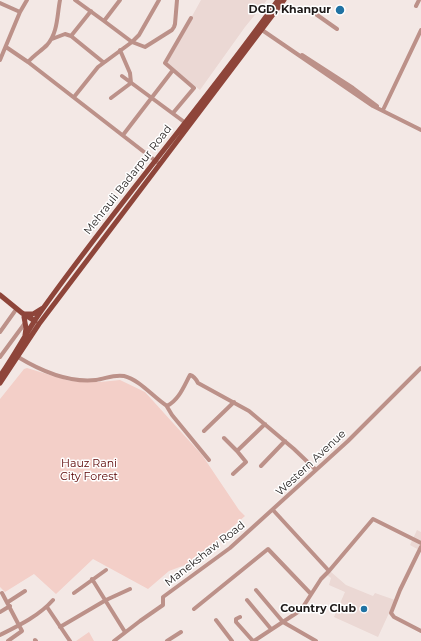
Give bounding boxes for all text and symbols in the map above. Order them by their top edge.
place label: DGD, Khanpur [249,3,331,17]
marker: DGD, Khanpur [334,4,346,16]
street label: Mehrauli Badarpur Road [81,123,175,237]
street label: Western Avenue [273,427,349,499]
park label: Hauz Rani City Forest [60,457,118,483]
street label: Manekshaw Road [162,519,248,589]
place label: Country Club [280,602,356,616]
marker: Country Club [359,604,369,614]

